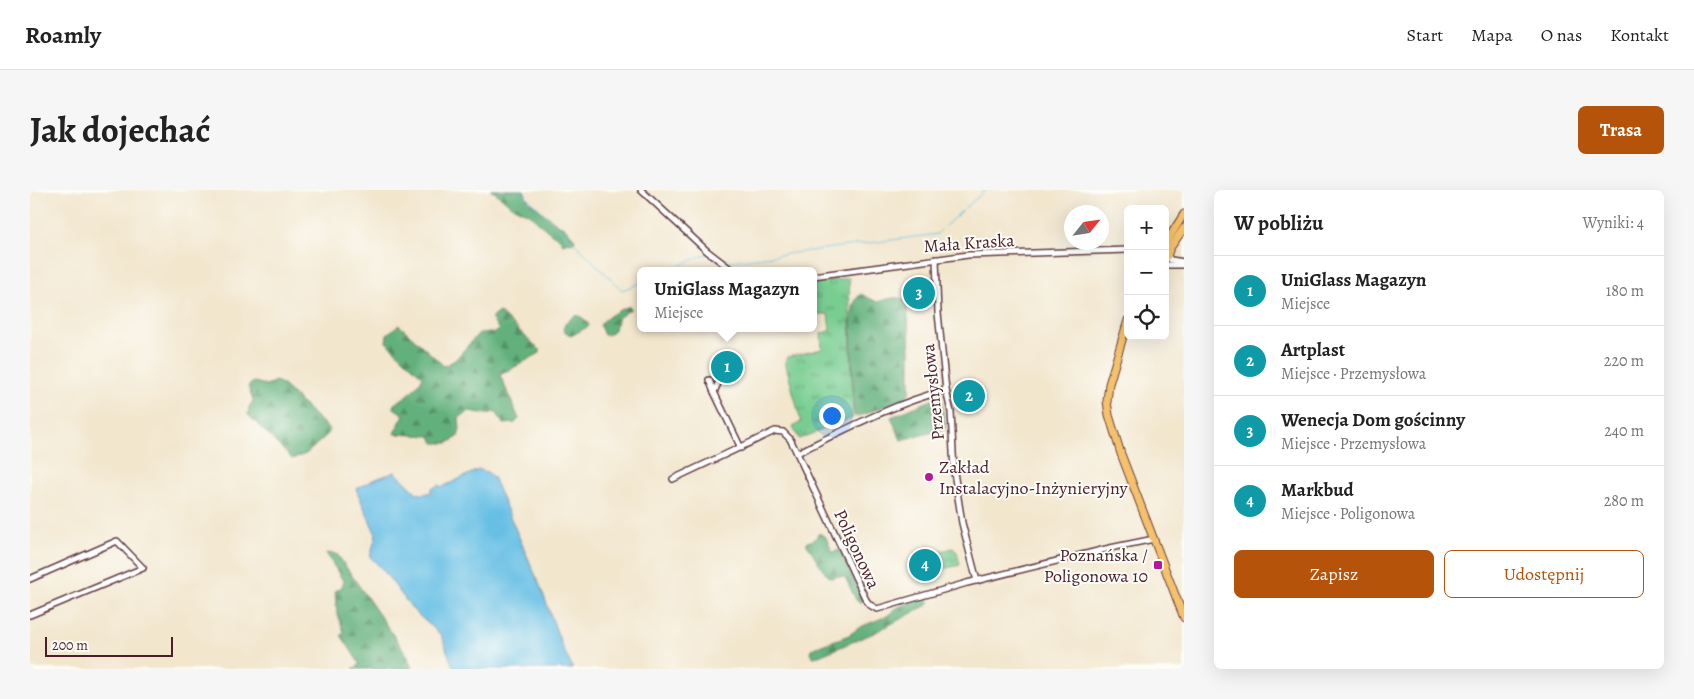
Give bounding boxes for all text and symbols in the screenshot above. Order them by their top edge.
text: Roamly [25,19,101,51]
text: Start [1407,23,1443,47]
text: Mapa [1471,23,1513,47]
text: O nas [1541,23,1582,47]
text: Kontakt [1610,23,1669,47]
text: Jak dojechać [30,106,210,154]
button: Trasa [1578,106,1664,154]
north arrow [1064,205,1109,250]
map controls [1124,205,1169,340]
button: + [1124,205,1169,250]
text: W pobliżu [1234,209,1323,237]
text: Wyniki: 4 [1582,212,1644,234]
street label: Mała Kraska [923,228,1016,258]
button: − [1124,250,1169,295]
popup [637,267,817,332]
text: UniGlass Magazyn [1281,267,1426,293]
pin: 3 [903,274,935,312]
text: UniGlass Magazyn [654,276,800,302]
text: 1 [1247,280,1253,302]
text: 180 m [1606,280,1644,302]
text: Miejsce [1281,293,1330,315]
button: locate [1124,295,1169,340]
text: Miejsce [654,302,703,324]
text: Artplast [1281,337,1345,363]
street label: Przemysłowa [916,342,950,442]
pin: 1 [711,348,743,386]
text: 2 [1246,350,1254,372]
text: 220 m [1604,350,1644,372]
text: Miejsce · Przemysłowa [1281,363,1426,385]
pin: 2 [953,377,985,415]
your location [819,403,845,429]
text: Wenecja Dom gościnny [1281,407,1465,433]
text: 3 [1247,420,1253,442]
text: 240 m [1604,420,1644,442]
text: Miejsce · Przemysłowa [1281,433,1426,455]
place label: Zakład Instalacyjno-Inżynieryjny [939,455,1129,500]
marker: Zakład Instalacyjno-Inżynieryjny [923,471,935,483]
text: Markbud [1281,477,1354,503]
text: 4 [1246,490,1254,512]
text: 280 m [1604,490,1644,512]
text: Miejsce · Poligonowa [1281,503,1415,525]
street label: Poligonowa [828,505,886,593]
place label: Poznańska / Poligonowa 10 [1044,543,1148,588]
pin: 4 [909,546,941,584]
button: Zapisz [1234,550,1434,598]
button: Udostępnij [1444,550,1644,598]
marker: Poznańska / Poligonowa 10 [1152,559,1164,571]
scale bar [45,634,172,657]
text: 200 m [52,636,88,655]

